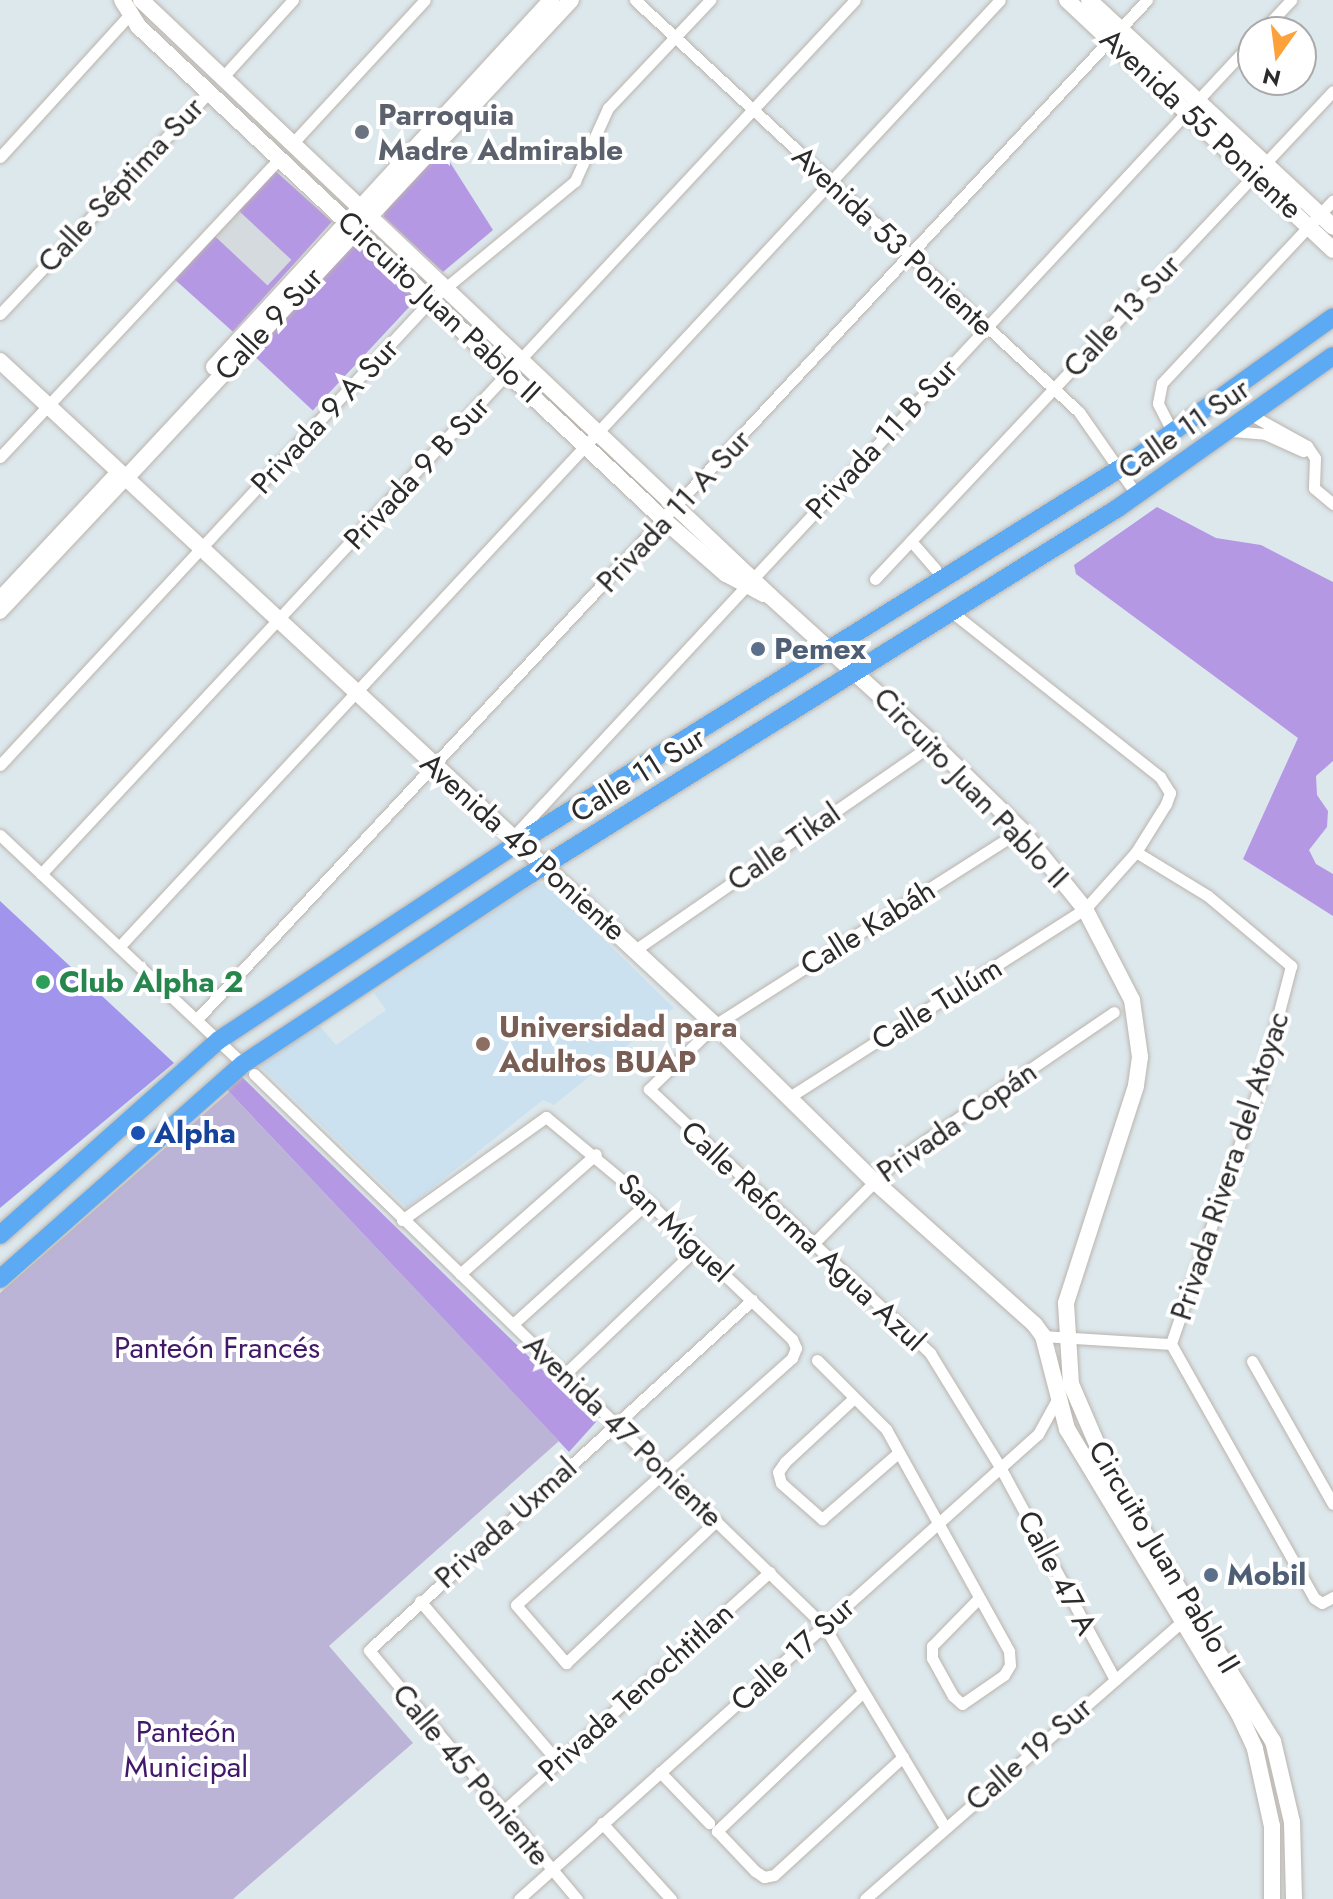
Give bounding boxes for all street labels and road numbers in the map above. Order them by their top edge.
street label: Avenida 55 Poniente [1093,21,1309,227]
street label: Calle Séptima Sur [31,90,211,280]
street label: Avenida 53 Poniente [785,138,1001,344]
street label: Circuito Juan Pablo II [330,204,548,410]
street label: Calle 13 Sur [1056,247,1188,385]
street label: Calle 9 Sur [207,260,331,388]
street label: Privada 9 A Sur [244,331,406,501]
street label: Privada 11 B Sur [798,351,966,527]
street label: Calle 11 Sur [1112,371,1256,487]
street label: Privada 9 B Sur [337,389,497,557]
street label: Privada 11 A Sur [589,422,759,600]
street label: Circuito Juan Pablo II [866,680,1076,896]
street label: Calle 11 Sur [564,720,712,830]
street label: Avenida 49 Poniente [413,745,633,949]
street label: Calle Tikal [721,795,847,899]
street label: Calle Kabáh [794,872,942,984]
street label: Calle Tulúm [865,950,1009,1058]
street label: Privada Rivera del Atoyac [1163,1007,1297,1325]
street label: Privada Copán [870,1054,1044,1190]
street label: Calle Reforma Agua Azul [673,1113,933,1359]
street label: San Miguel [610,1166,740,1290]
street label: Avenida 47 Poniente [516,1327,730,1535]
street label: Circuito Juan Pablo II [1080,1434,1248,1680]
street label: Privada Uxmal [428,1450,584,1596]
street label: Calle 47 A [1009,1505,1105,1641]
street label: Calle 17 Sur [724,1589,862,1719]
street label: Privada Tenochtitlan [531,1595,741,1789]
street label: Calle 45 Poniente [385,1677,557,1873]
street label: Calle 19 Sur [959,1689,1099,1819]

